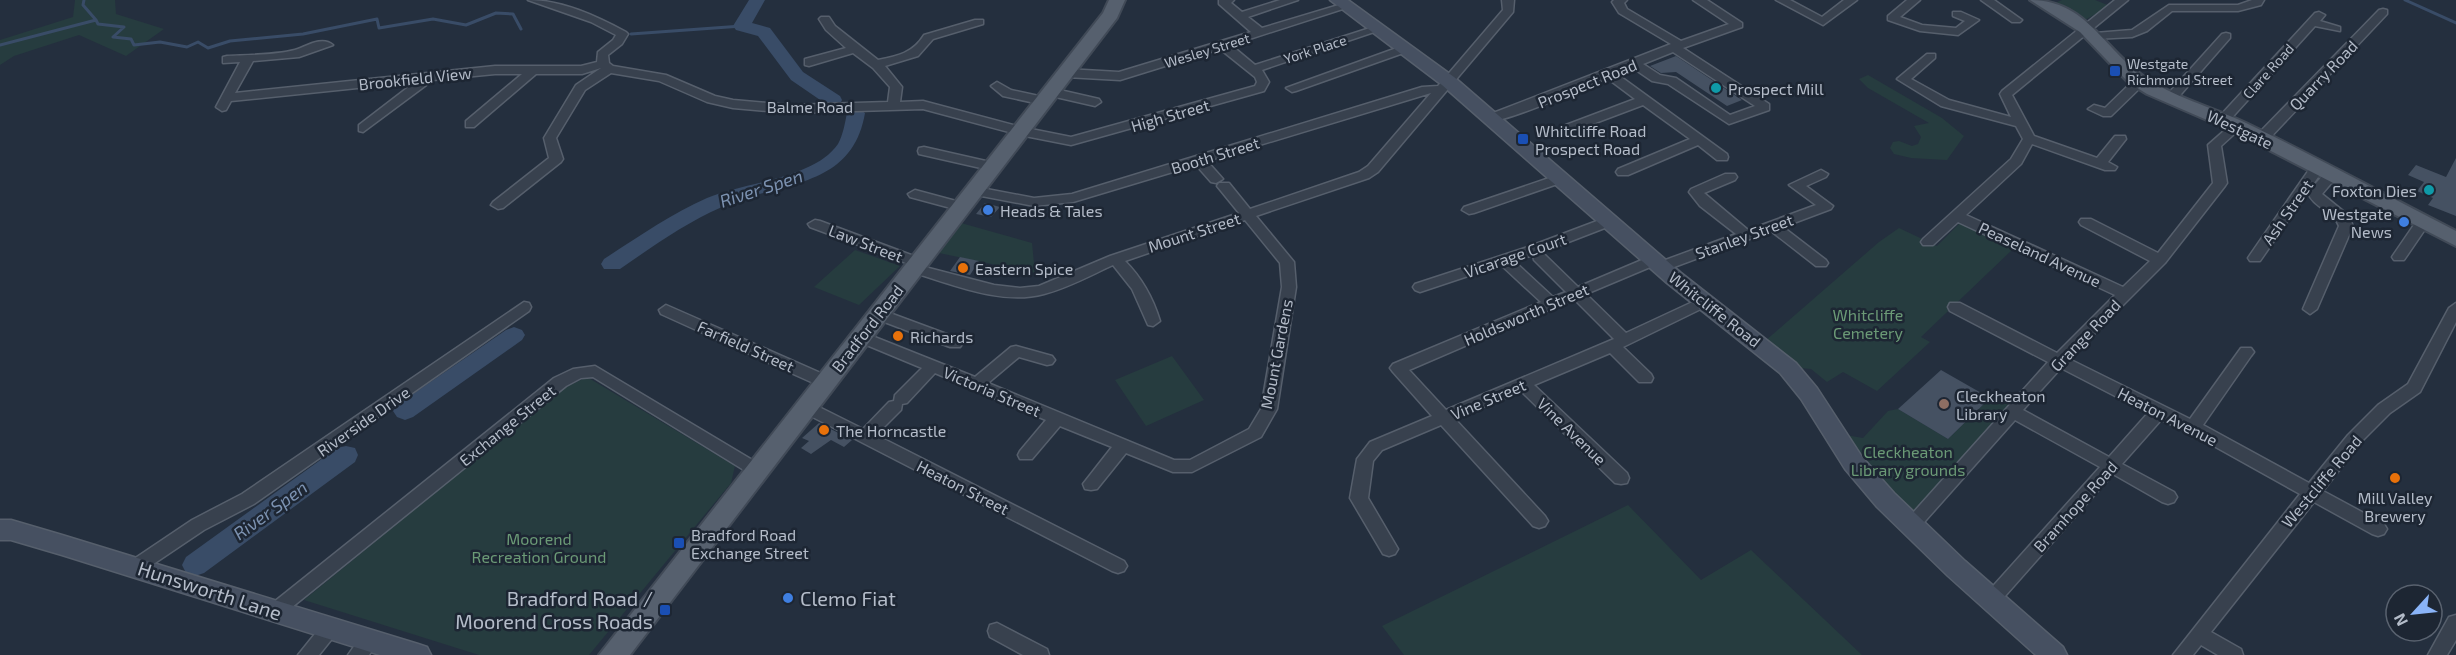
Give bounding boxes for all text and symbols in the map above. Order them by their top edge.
street label: Wesley Street [1162,29,1252,71]
street label: York Place [1281,31,1349,67]
street label: Quarry Road [2285,36,2362,115]
street label: Clare Road [2239,40,2297,102]
street label: Prospect Road [1535,55,1639,111]
place label: Westgate Richmond Street [2127,55,2233,88]
street label: Brookfield View [358,63,472,93]
marker: Westgate Richmond Street [2108,64,2122,78]
place label: Prospect Mill [1728,79,1824,98]
marker: Prospect Mill [1709,81,1723,95]
street label: High Street [1128,95,1212,135]
street label: Balme Road [767,97,853,116]
street label: Westgate [2204,106,2276,152]
place label: Whitcliffe Road Prospect Road [1535,121,1646,158]
marker: Whitcliffe Road Prospect Road [1516,132,1530,146]
street label: Booth Street [1168,133,1262,177]
water label: River Spen [717,164,805,212]
street label: Ash Street [2258,176,2316,248]
place label: Foxton Dies [2332,181,2417,200]
marker: Foxton Dies [2422,183,2436,197]
place label: Heads & Tales [1000,201,1103,220]
marker: Heads & Tales [981,203,995,217]
place label: Westgate News [2322,204,2392,241]
street label: Mount Street [1146,208,1242,256]
street label: Stanley Street [1693,210,1795,262]
marker: Westgate News [2397,215,2411,229]
street label: Peaseland Avenue [1976,217,2104,291]
street label: Law Street [826,220,906,266]
street label: Vicarage Court [1462,229,1568,281]
place label: Eastern Spice [975,259,1073,278]
marker: Eastern Spice [956,261,970,275]
street label: Whitcliffe Road [1665,267,1765,351]
street label: Holdsworth Street [1461,279,1591,349]
street label: Bradford Road [827,281,907,375]
street label: Grange Road [2046,295,2124,375]
street label: Mount Gardens [1256,297,1296,411]
park label: Whitcliffe Cemetery [1833,305,1903,342]
street label: Farfield Street [695,316,797,376]
place label: Richards [910,327,973,346]
marker: Richards [891,329,905,343]
street label: Victoria Street [940,362,1044,420]
street label: Vine Street [1448,375,1528,423]
street label: Exchange Street [455,381,559,469]
street label: Riverside Drive [313,382,413,460]
street label: Heaton Avenue [2115,383,2221,449]
place label: Cleckheaton Library [1956,386,2046,423]
street label: Vine Avenue [1534,393,1610,469]
marker: Cleckheaton Library [1937,397,1951,411]
place label: The Horncastle [836,421,946,440]
marker: The Horncastle [817,423,831,437]
street label: Westcliffe Road [2277,431,2365,531]
park label: Cleckheaton Library grounds [1851,442,1965,479]
street label: Heaton Street [914,456,1012,518]
street label: Bramhope Road [2029,457,2121,555]
marker: Mill Valley Brewery [2388,471,2402,485]
water label: River Spen [229,476,311,544]
place label: Mill Valley Brewery [2358,488,2433,525]
place label: Bradford Road Exchange Street [691,525,809,562]
park label: Moorend Recreation Ground [472,529,606,566]
marker: Bradford Road Exchange Street [672,536,686,550]
street label: Hunsworth Lane [135,555,285,625]
north arrow [2384,583,2444,643]
place label: Bradford Road / Moorend Cross Roads [455,586,653,633]
place label: Clemo Fiat [800,586,896,610]
marker: Clemo Fiat [781,591,795,605]
marker: Bradford Road / Moorend Cross Roads [658,603,672,617]
text: N [2389,611,2411,630]

